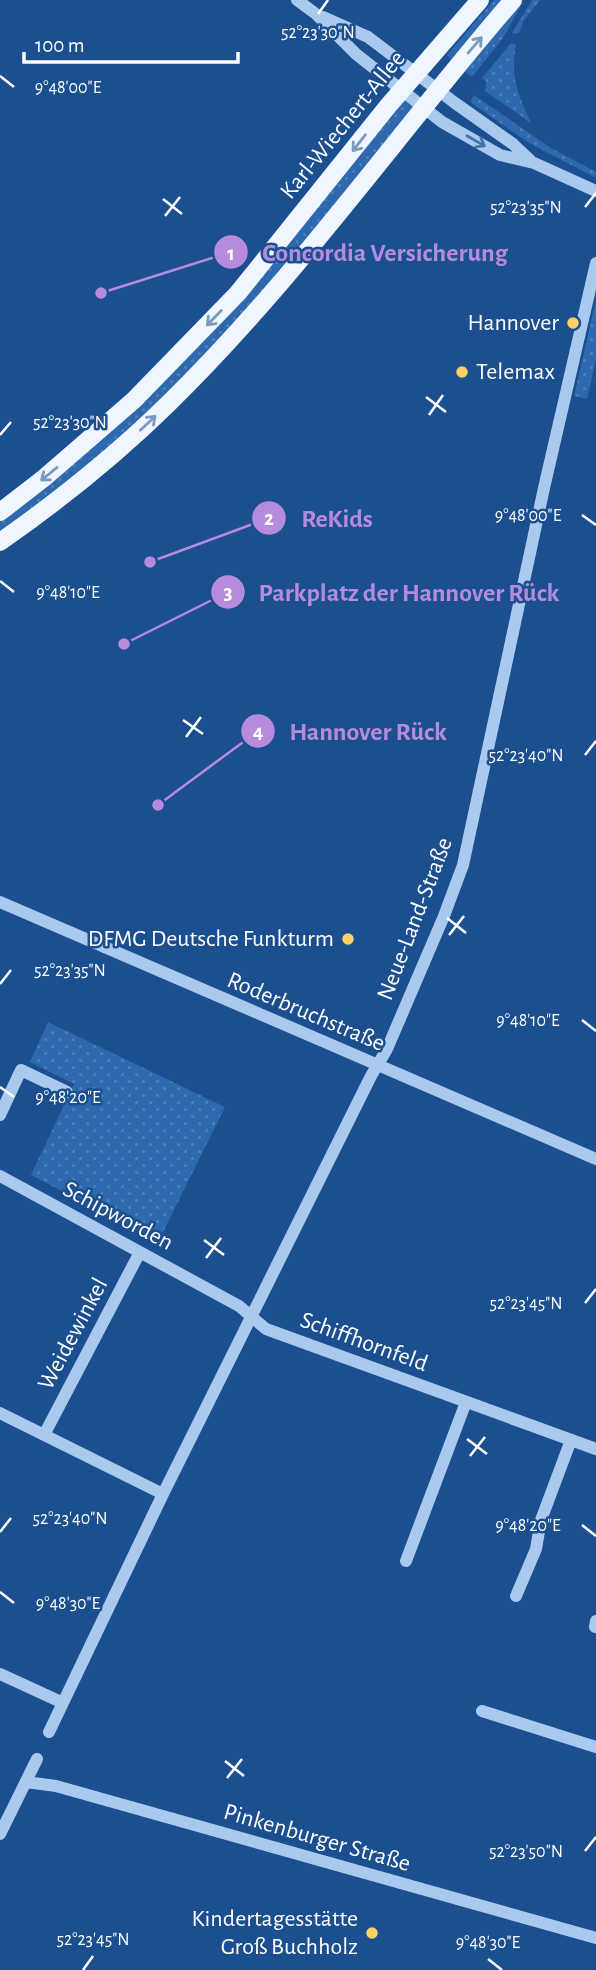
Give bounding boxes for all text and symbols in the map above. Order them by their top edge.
scale bar [24,21,238,65]
text: 52°23'30"N [281,24,355,42]
text: 100 m [35,35,85,56]
one-way arrow [467,36,483,54]
street label: Karl-Wiechert-Allee [276,46,410,204]
text: 9°48'00"E [35,79,102,97]
one-way arrow [352,133,367,151]
one-way arrow [465,134,485,148]
text: 52°23'35"N [490,199,562,217]
callout: Concordia Versicherung [213,229,522,276]
text: Concordia Versicherung [262,240,509,266]
text: 1 [227,243,235,264]
one-way arrow [205,309,222,326]
place label: Hannover [468,311,559,335]
marker: Hannover [565,315,581,331]
place label: Telemax [476,360,556,384]
marker: Telemax [454,364,470,380]
text: 52°23'30"N [33,414,107,432]
one-way arrow [139,414,156,431]
one-way arrow [40,466,58,482]
callout: ReKids [252,495,387,542]
text: ReKids [301,506,373,532]
text: 9°48'00"E [495,507,562,525]
text: 2 [264,508,274,529]
callout: Parkplatz der Hannover Rück [210,569,574,616]
text: Parkplatz der Hannover Rück [259,580,560,606]
text: 3 [223,582,233,603]
text: 9°48'10"E [36,584,100,602]
callout: Hannover Rück [241,707,461,754]
text: Hannover Rück [289,719,447,745]
text: 4 [253,721,263,742]
text: 52°23'40"N [488,747,564,765]
street label: Neue-Land-Straße [373,834,457,1004]
place label: DFMG Deutsche Funkturm [88,927,334,951]
marker: DFMG Deutsche Funkturm [340,931,356,947]
text: 52°23'35"N [34,962,106,980]
street label: Roderbruchstraße [224,968,388,1056]
text: 9°48'10"E [496,1012,560,1030]
text: 9°48'20"E [35,1089,101,1107]
street label: Schipworden [59,1177,177,1255]
street label: Weidewinkel [34,1274,112,1394]
text: 52°23'45"N [489,1295,563,1313]
street label: Schiffhornfeld [297,1308,431,1376]
text: 52°23'40"N [32,1510,108,1528]
text: 9°48'20"E [495,1517,561,1535]
text: 9°48'30"E [36,1595,101,1613]
street label: Pinkenburger Straße [221,1800,413,1876]
text: 52°23'50"N [489,1843,563,1861]
place label: Kindertagesstätte Groß Buchholz [191,1907,358,1959]
marker: Kindertagesstätte Groß Buchholz [364,1925,380,1941]
text: 52°23'45"N [56,1931,130,1949]
text: 9°48'30"E [456,1934,521,1952]

